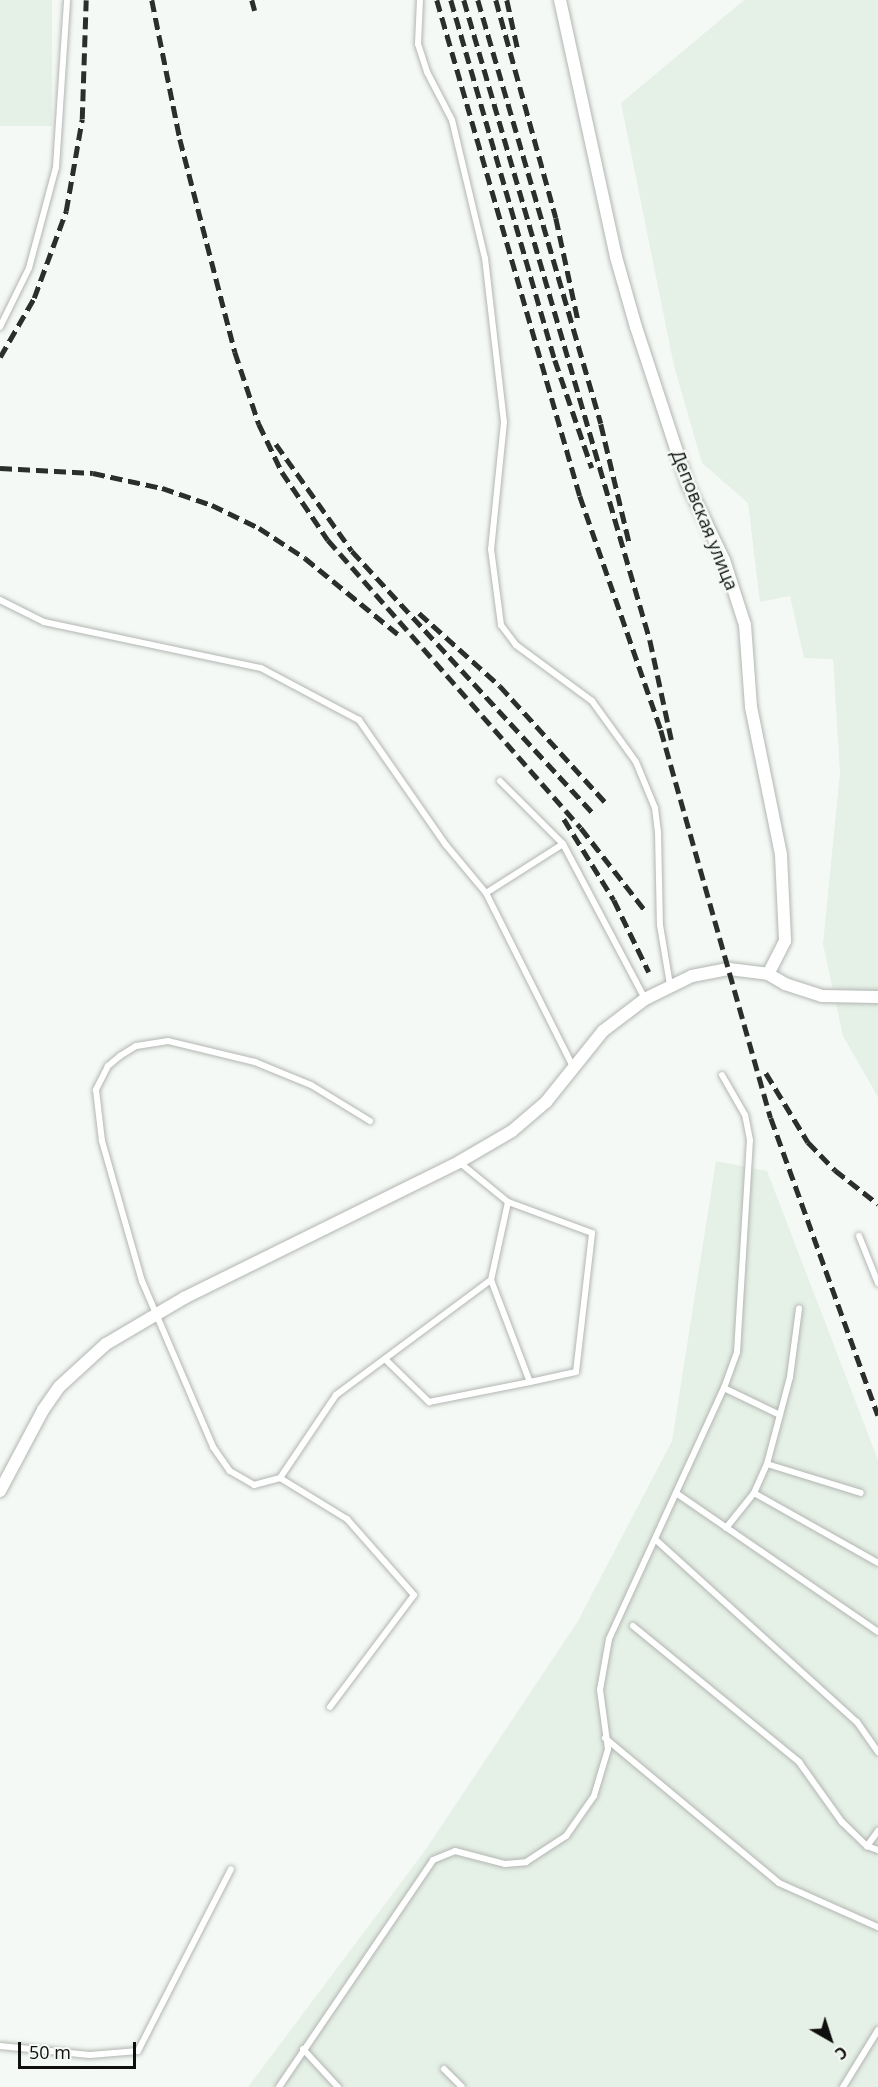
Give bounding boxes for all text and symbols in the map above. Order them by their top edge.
street label: Деповская улица [667,447,743,593]
north arrow [800,2009,860,2069]
scale bar [21,2030,140,2068]
text: 50 m [29,2040,71,2064]
text: С [830,2041,852,2065]

